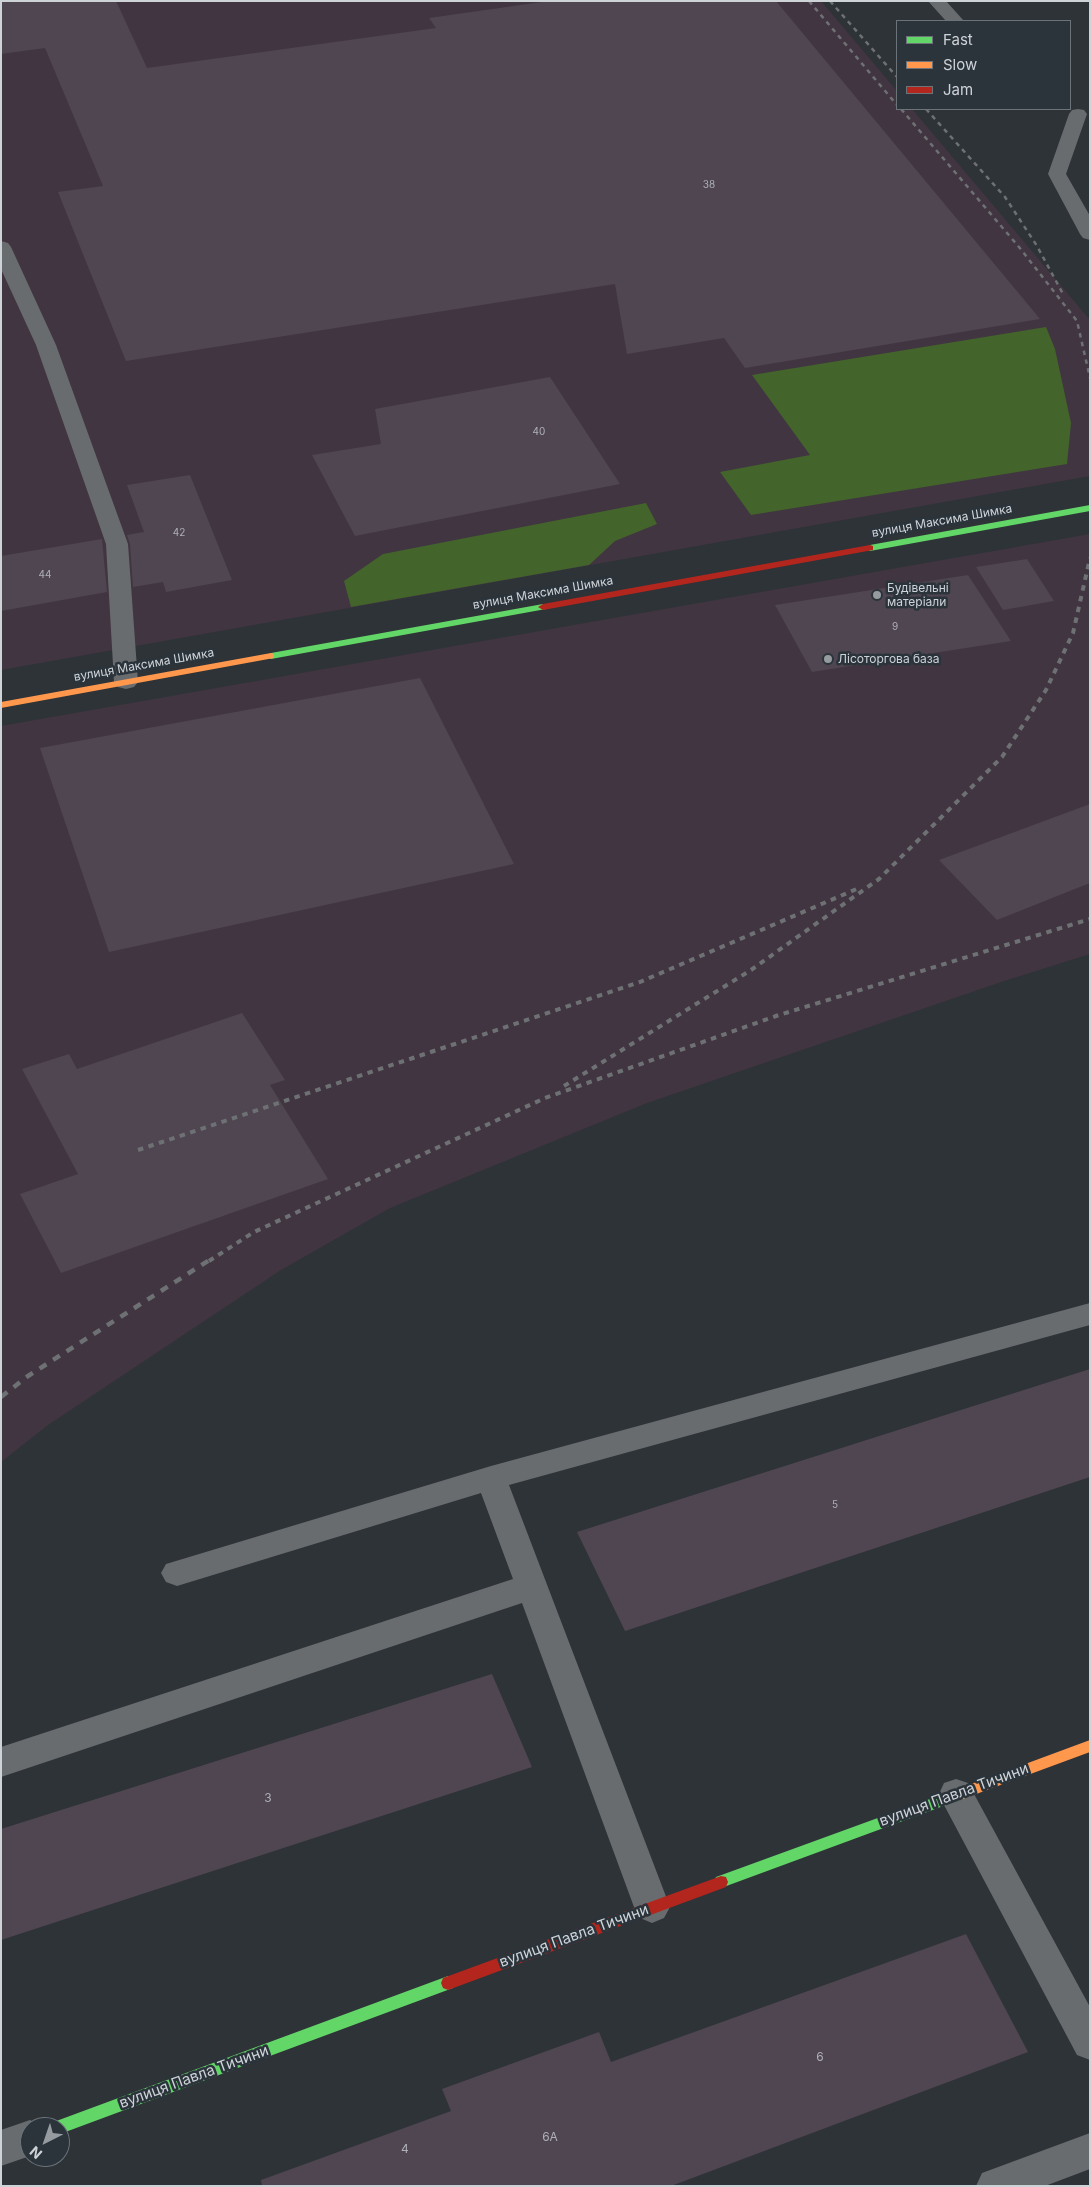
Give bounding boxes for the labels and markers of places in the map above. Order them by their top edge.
place label: Будівельні матеріали [887,581,949,609]
marker: Будівельні матеріали [871,589,883,601]
place label: Лісоторгова база [838,652,940,666]
marker: Лісоторгова база [822,653,834,665]

